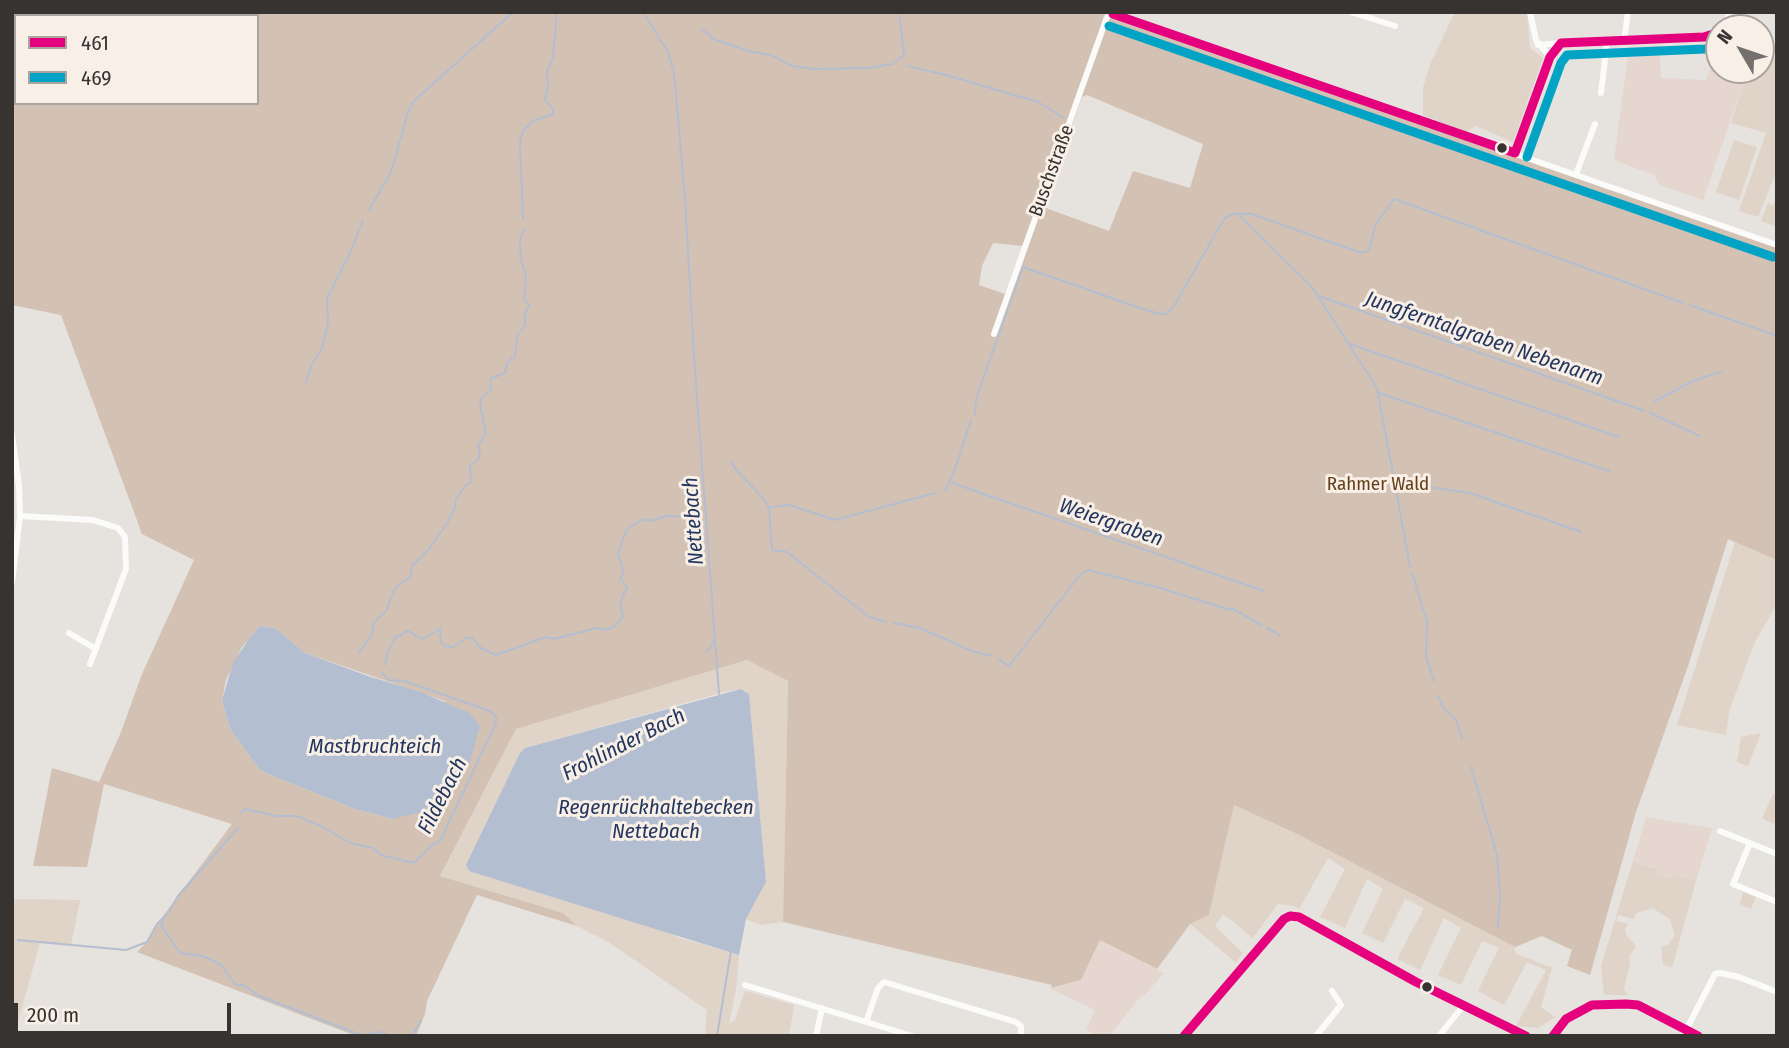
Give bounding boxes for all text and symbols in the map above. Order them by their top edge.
legend [14,14,259,105]
north arrow [1705,14,1775,84]
text: N [1712,25,1737,48]
text: 461 [81,30,109,56]
text: 469 [81,65,112,91]
street label: Buschstraße [1025,122,1079,220]
unlabelled marker [1495,141,1509,155]
water label: Jungferntalgraben Nebenarm [1362,286,1606,392]
park label: Rahmer Wald [1327,474,1429,496]
water label: Nettebach [678,476,710,566]
water label: Weiergraben [1056,494,1166,552]
water label: Frohlinder Bach [558,703,690,787]
water label: Mastbruchteich [309,734,441,760]
water label: Fildebach [413,754,473,838]
water label: Regenrückhaltebecken Nettebach [558,795,754,845]
unlabelled marker [1420,980,1434,994]
scale bar [18,988,234,1032]
text: 200 m [27,1002,79,1028]

